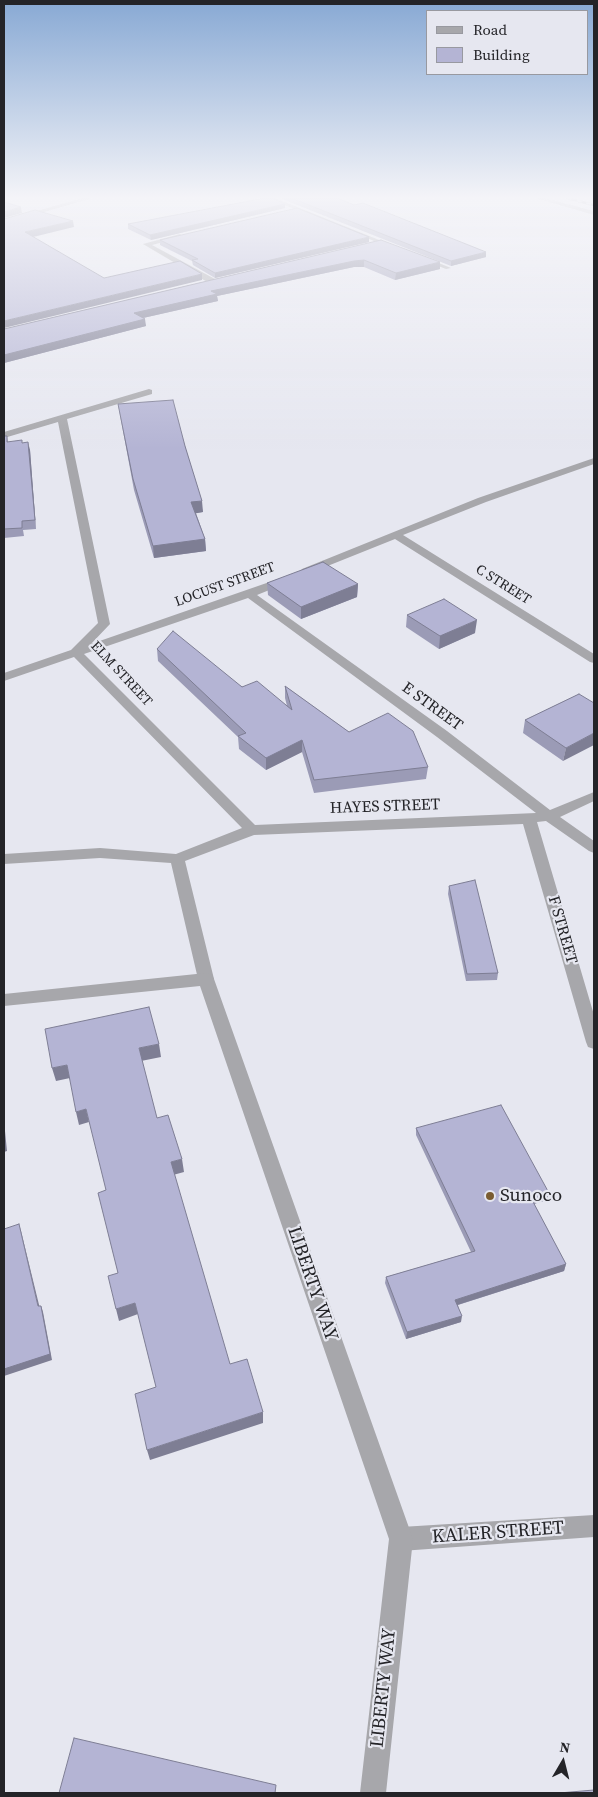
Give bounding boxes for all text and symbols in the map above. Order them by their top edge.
legend [426,10,588,75]
text: Road [473,19,507,40]
text: Building [473,44,530,65]
street label: LOCUST STREET [173,559,277,611]
street label: C STREET [472,561,534,609]
street label: ELM STREET [87,638,155,710]
street label: E STREET [398,679,466,735]
street label: HAYES STREET [329,795,441,819]
street label: F STREET [543,894,581,966]
place label: Sunoco [500,1185,562,1207]
marker: Sunoco [484,1190,496,1202]
street label: LIBERTY WAY [282,1224,342,1344]
street label: KALER STREET [431,1517,565,1549]
street label: LIBERTY WAY [366,1627,402,1749]
north arrow [538,1737,588,1787]
text: N [559,1737,572,1758]

